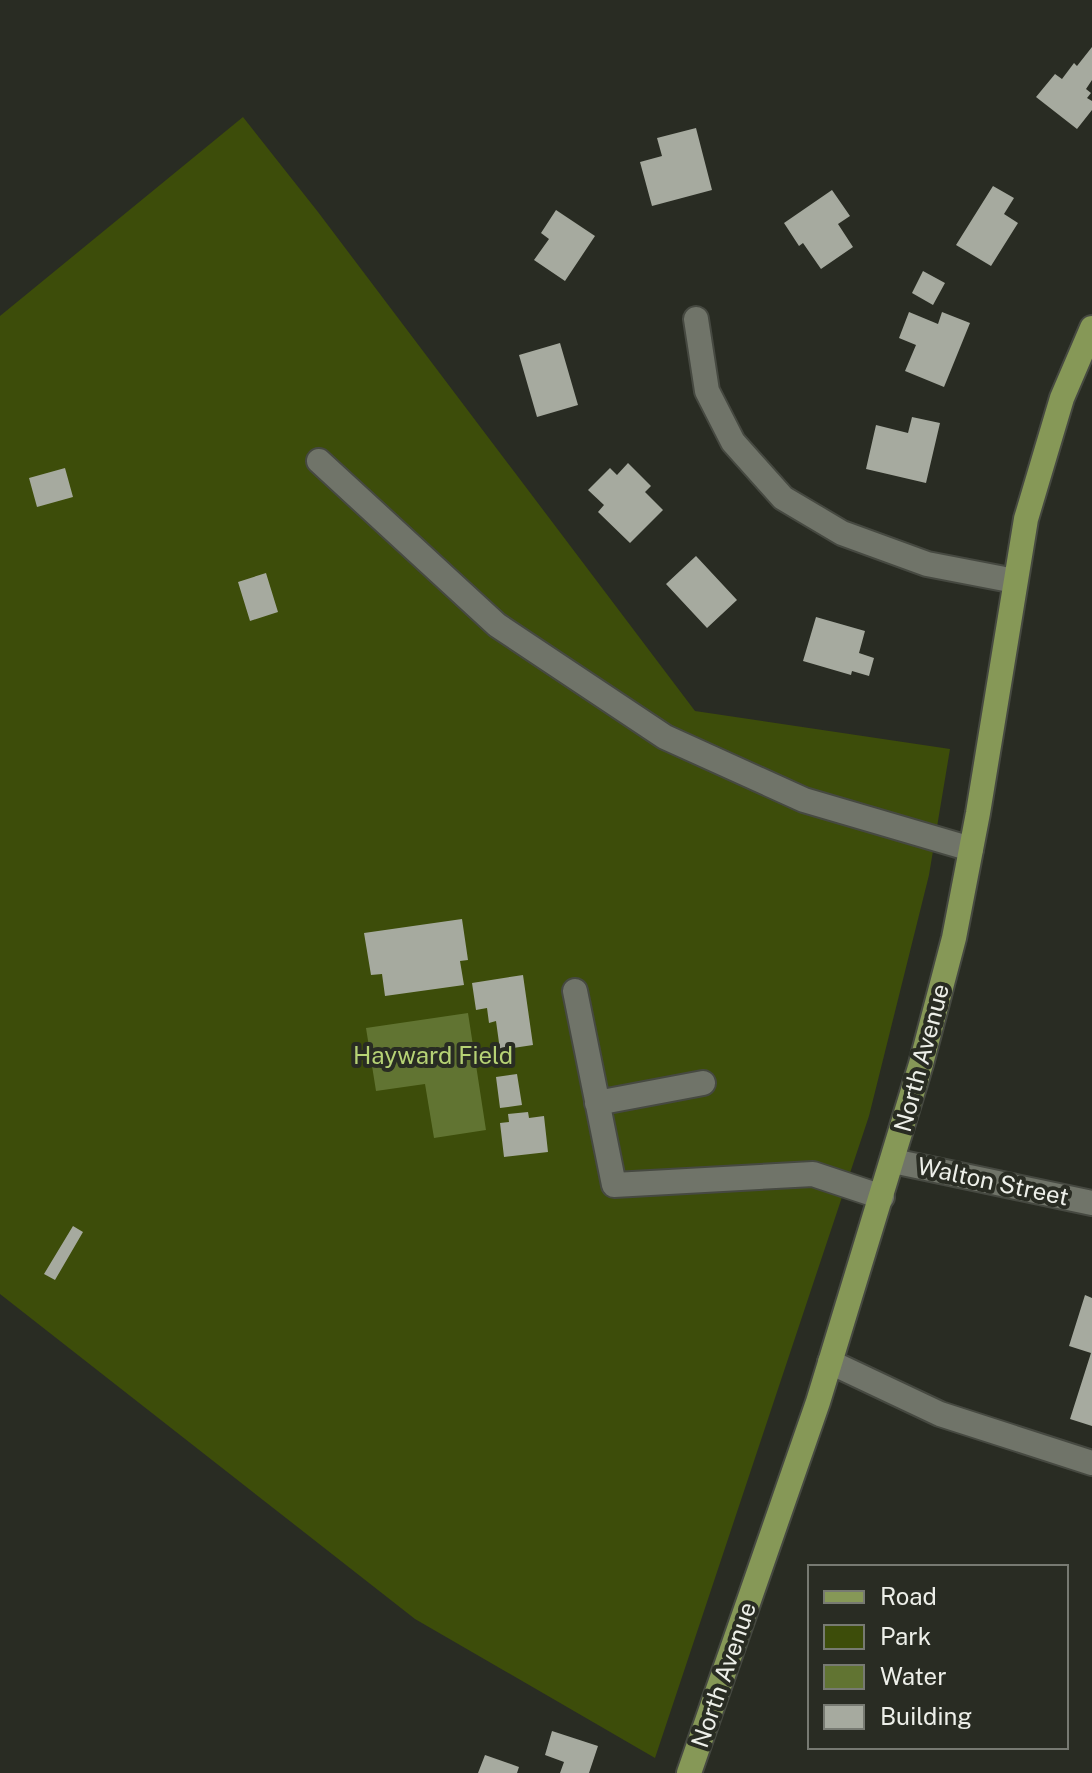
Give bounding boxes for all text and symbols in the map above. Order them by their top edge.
street label: North Avenue [888,981,954,1135]
park label: Hayward Field [353,1041,513,1069]
street label: Walton Street [915,1151,1071,1211]
legend [808,1565,1068,1749]
text: Road [880,1582,937,1610]
street label: North Avenue [685,1598,761,1751]
text: Park [880,1622,931,1650]
text: Water [880,1662,947,1690]
text: Building [880,1702,972,1730]

